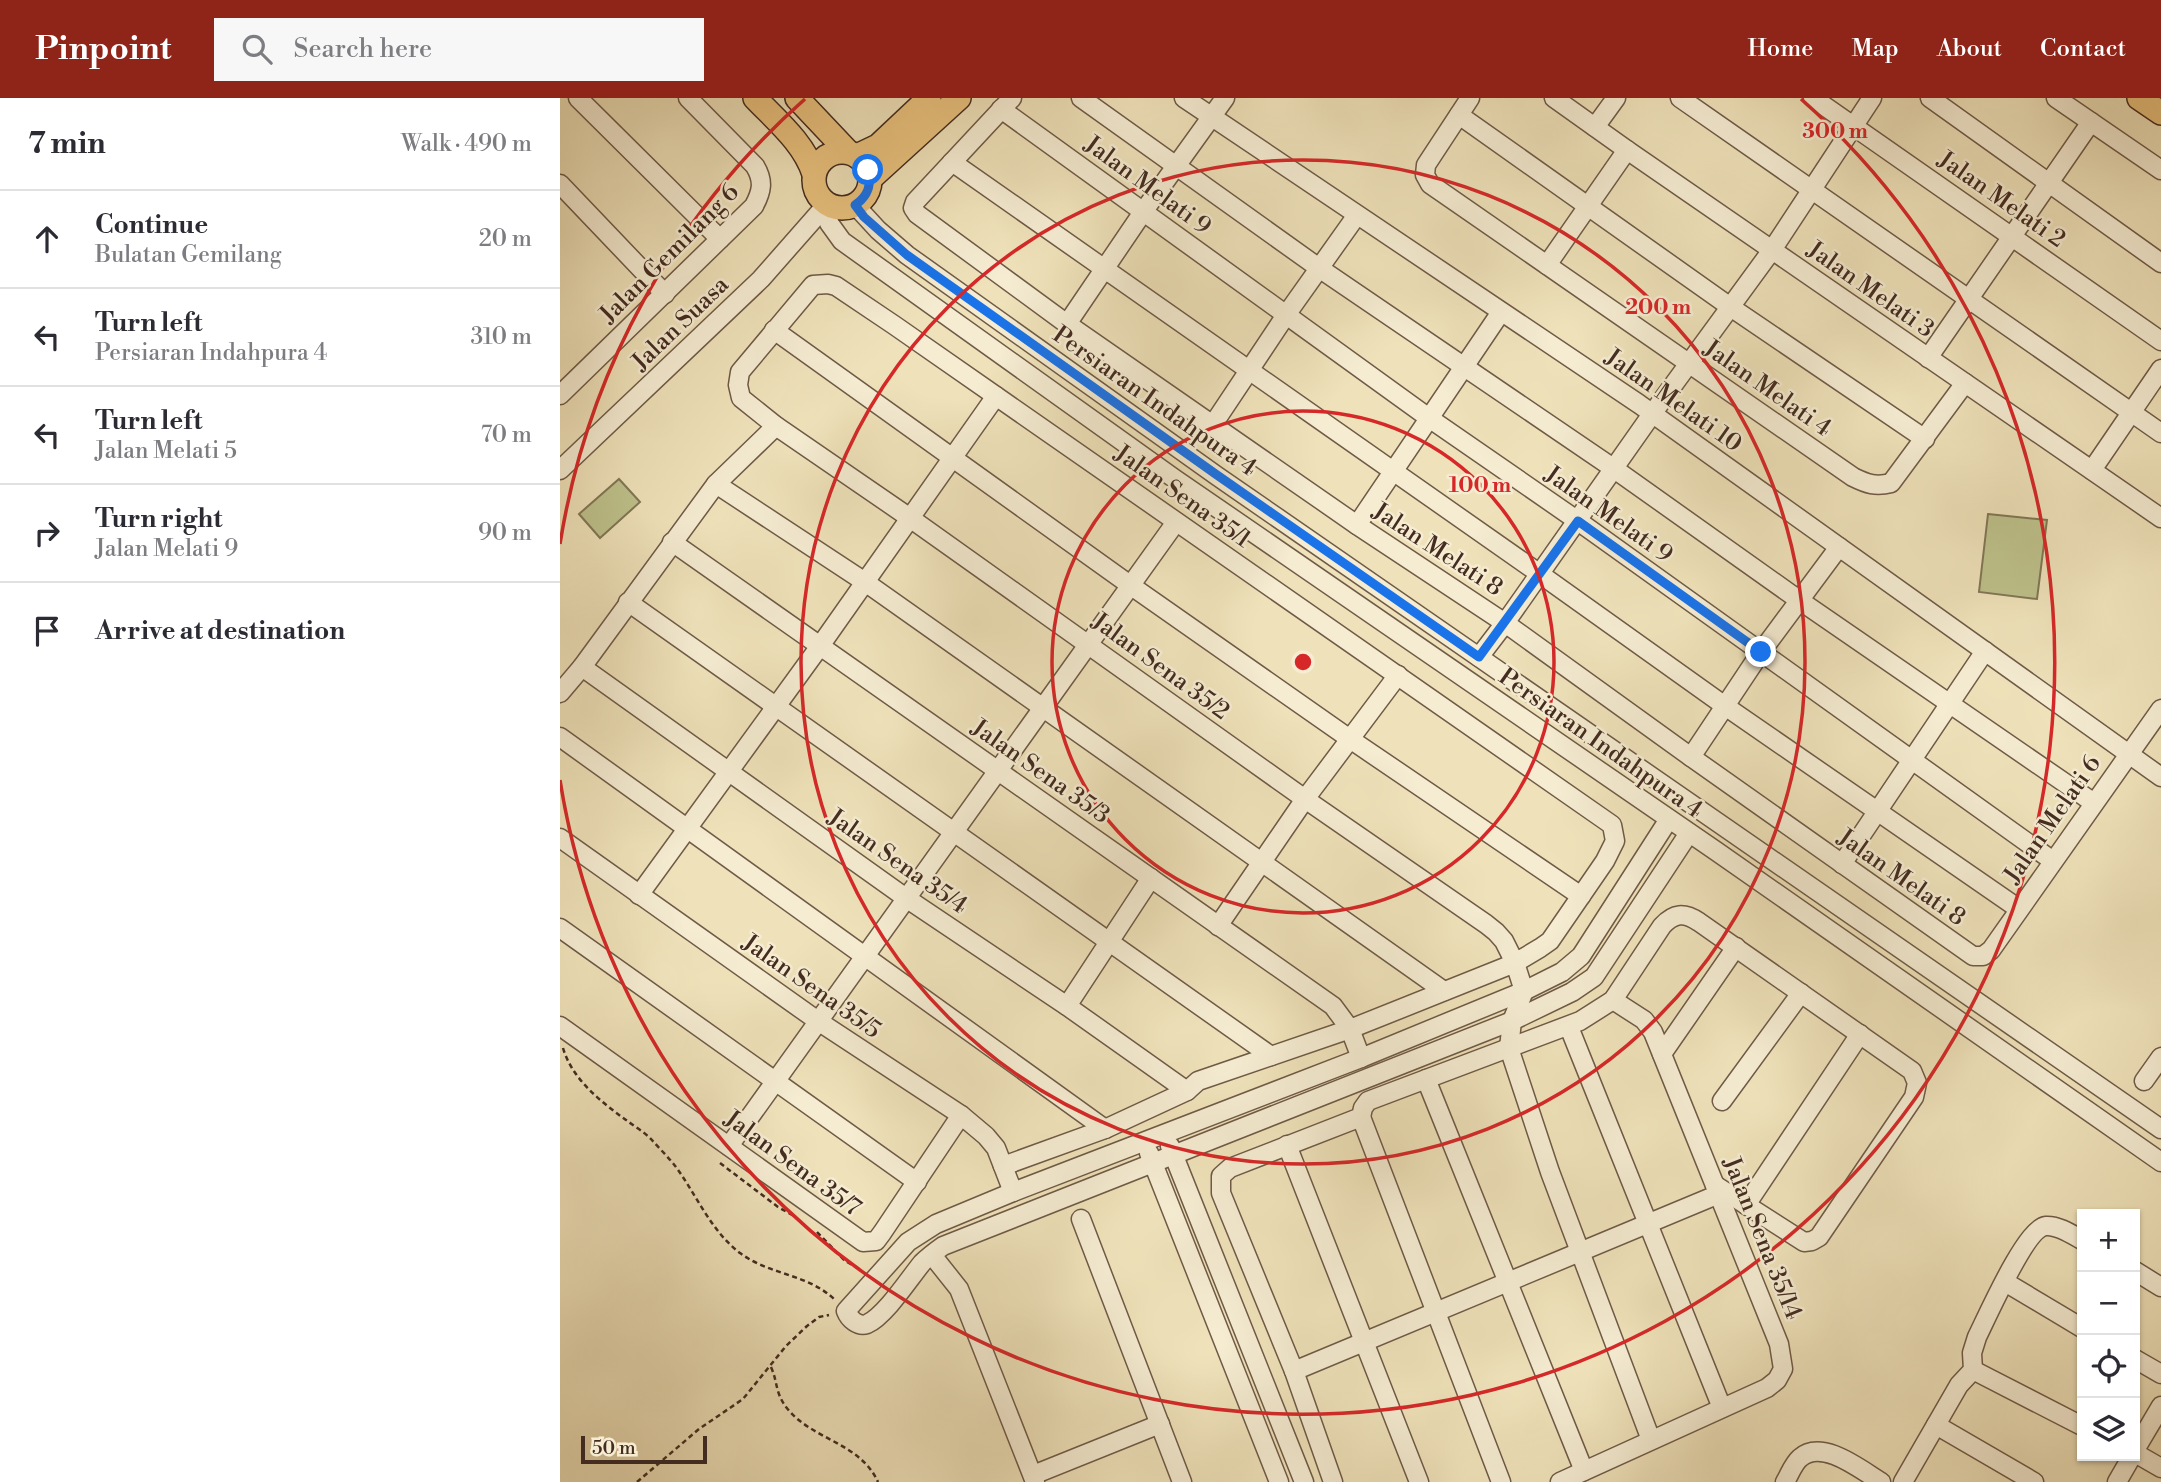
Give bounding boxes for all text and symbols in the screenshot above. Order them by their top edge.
search box [214,18,704,81]
text: Pinpoint [35,29,172,70]
icon: search [238,30,276,68]
text: Search here [294,33,432,65]
text: Home [1748,34,1813,64]
text: Map [1851,34,1899,64]
text: About [1937,34,2002,64]
text: Contact [2040,34,2126,64]
text: 300 m [1802,119,1868,145]
text: 7 min [28,125,106,163]
street label: Jalan Melati 9 [1077,129,1217,242]
text: Walk · 490 m [401,130,532,158]
street label: Jalan Melati 2 [1931,144,2071,255]
route start [852,154,883,185]
street label: Jalan Gemilang 6 [593,178,746,330]
text: Continue [95,209,208,241]
icon: ahead [28,220,66,258]
text: 20 m [479,225,532,253]
street label: Jalan Melati 3 [1800,235,1940,345]
text: Bulatan Gemilang [95,241,282,269]
street label: Jalan Suasa [625,270,736,378]
text: 200 m [1625,295,1691,321]
text: Turn left [95,307,203,339]
icon: left [28,318,66,356]
street label: Persiaran Indahpura 4 [1047,320,1262,484]
text: 310 m [471,323,532,351]
street label: Jalan Melati 4 [1697,333,1837,444]
text: Persiaran Indahpura 4 [95,339,327,367]
street label: Jalan Melati 10 [1598,342,1748,459]
text: Turn left [95,405,203,437]
icon: left [28,416,66,454]
text: 70 m [481,421,532,449]
text: Jalan Melati 5 [95,437,237,465]
street label: Jalan Sena 35/1 [1108,438,1257,555]
street label: Jalan Melati 9 [1538,459,1678,570]
text: 100 m [1449,473,1511,499]
street label: Jalan Melati 8 [1366,496,1508,603]
text: Turn right [95,503,223,535]
icon: right [28,514,66,552]
text: 90 m [478,519,532,547]
text: Jalan Melati 9 [95,535,238,563]
street label: Jalan Sena 35/2 [1085,606,1235,727]
icon: arrive [28,612,66,650]
text: Arrive at destination [95,615,345,647]
route end [1745,636,1776,667]
centre of rings [1291,650,1315,674]
street label: Persiaran Indahpura 4 [1493,662,1708,826]
street label: Jalan Sena 35/3 [964,712,1116,831]
street label: Jalan Melati 6 [1997,750,2108,890]
street label: Jalan Sena 35/4 [821,802,973,921]
street label: Jalan Melati 8 [1831,822,1971,933]
street label: Jalan Sena 35/5 [735,927,887,1046]
street label: Jalan Sena 35/7 [718,1104,866,1223]
street label: Jalan Sena 35/14 [1715,1152,1808,1324]
map controls [2077,1209,2140,1461]
button: + [2077,1209,2140,1272]
button: − [2077,1272,2140,1335]
button: locate [2077,1335,2140,1398]
button: layers [2077,1398,2140,1461]
scale bar [581,1433,707,1465]
text: 50 m [592,1436,636,1460]

